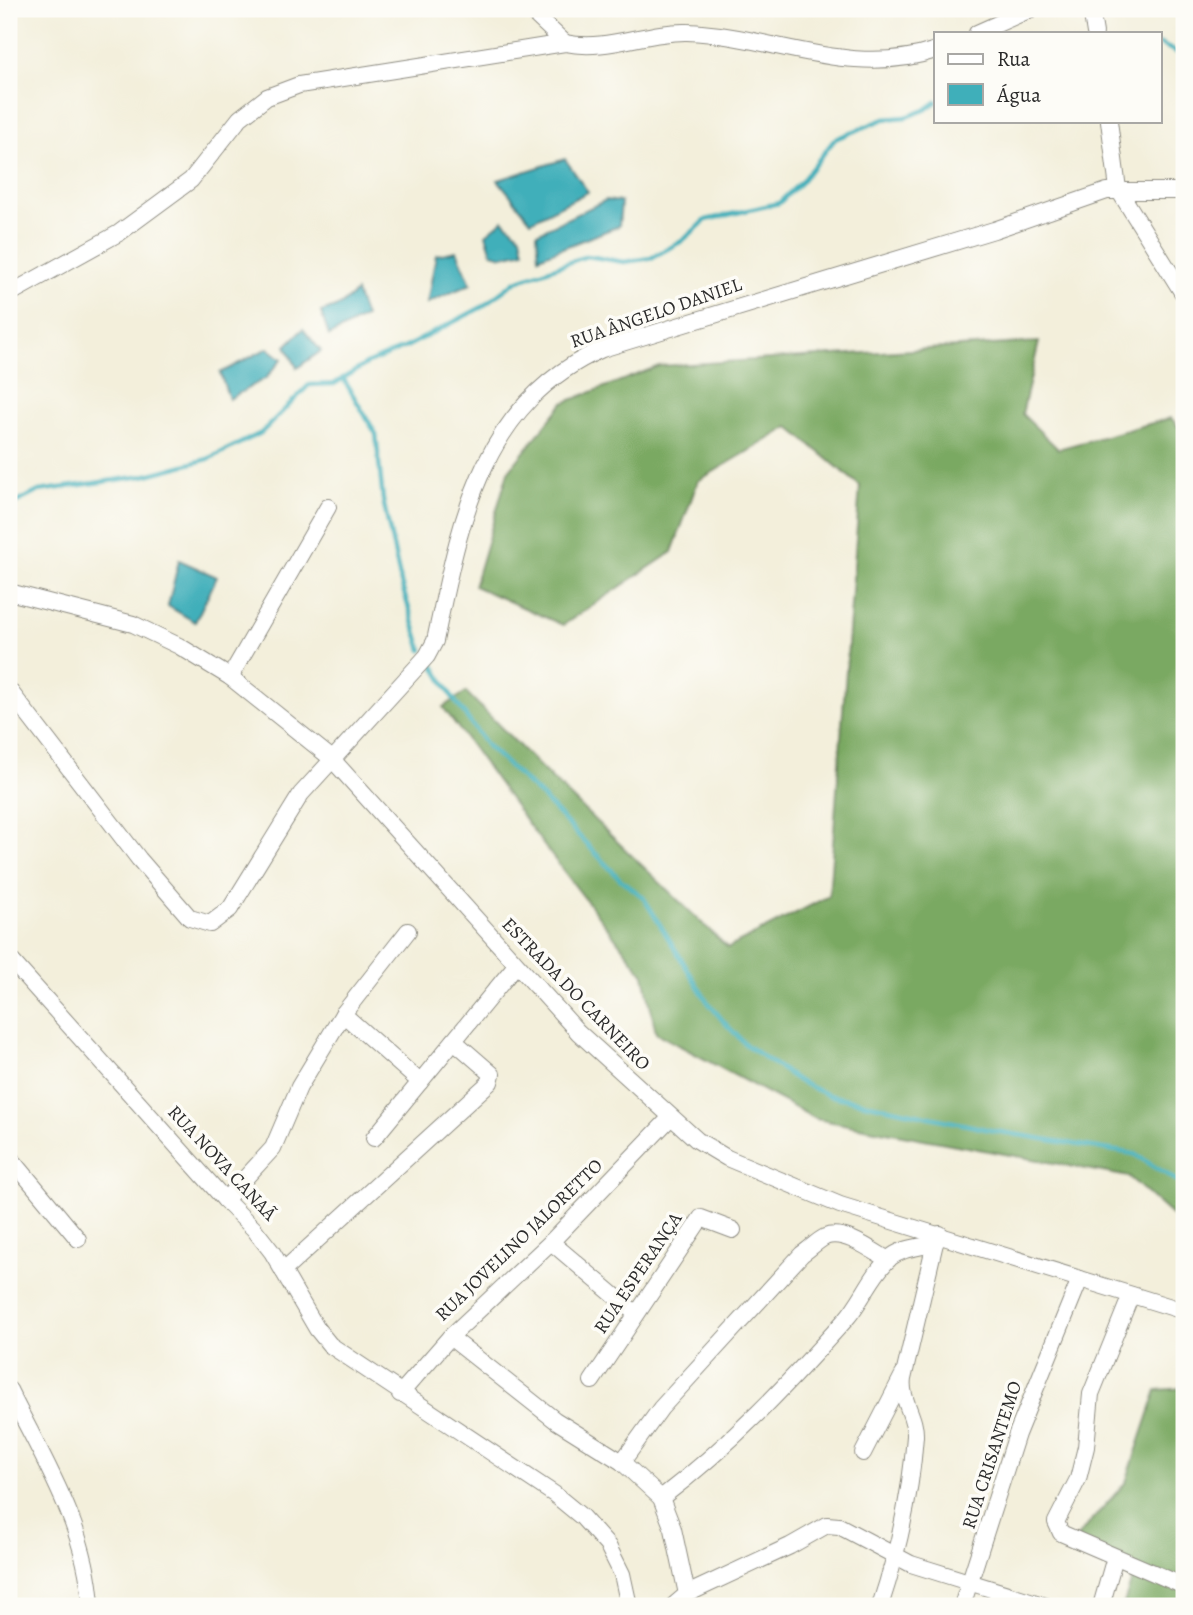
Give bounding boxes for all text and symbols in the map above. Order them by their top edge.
legend [934,32,1162,122]
text: Rua [997,45,1031,73]
text: Água [996,81,1041,109]
street label: RUA ÂNGELO DANIEL [567,271,746,355]
street label: ESTRADA DO CARNEIRO [496,912,656,1076]
street label: RUA NOVA CANAÃ [162,1100,283,1227]
street label: RUA JOVELINO JALORETTO [429,1153,609,1327]
street label: RUA ESPERANÇA [588,1206,689,1339]
street label: RUA CRISANTEMO [956,1378,1028,1532]

